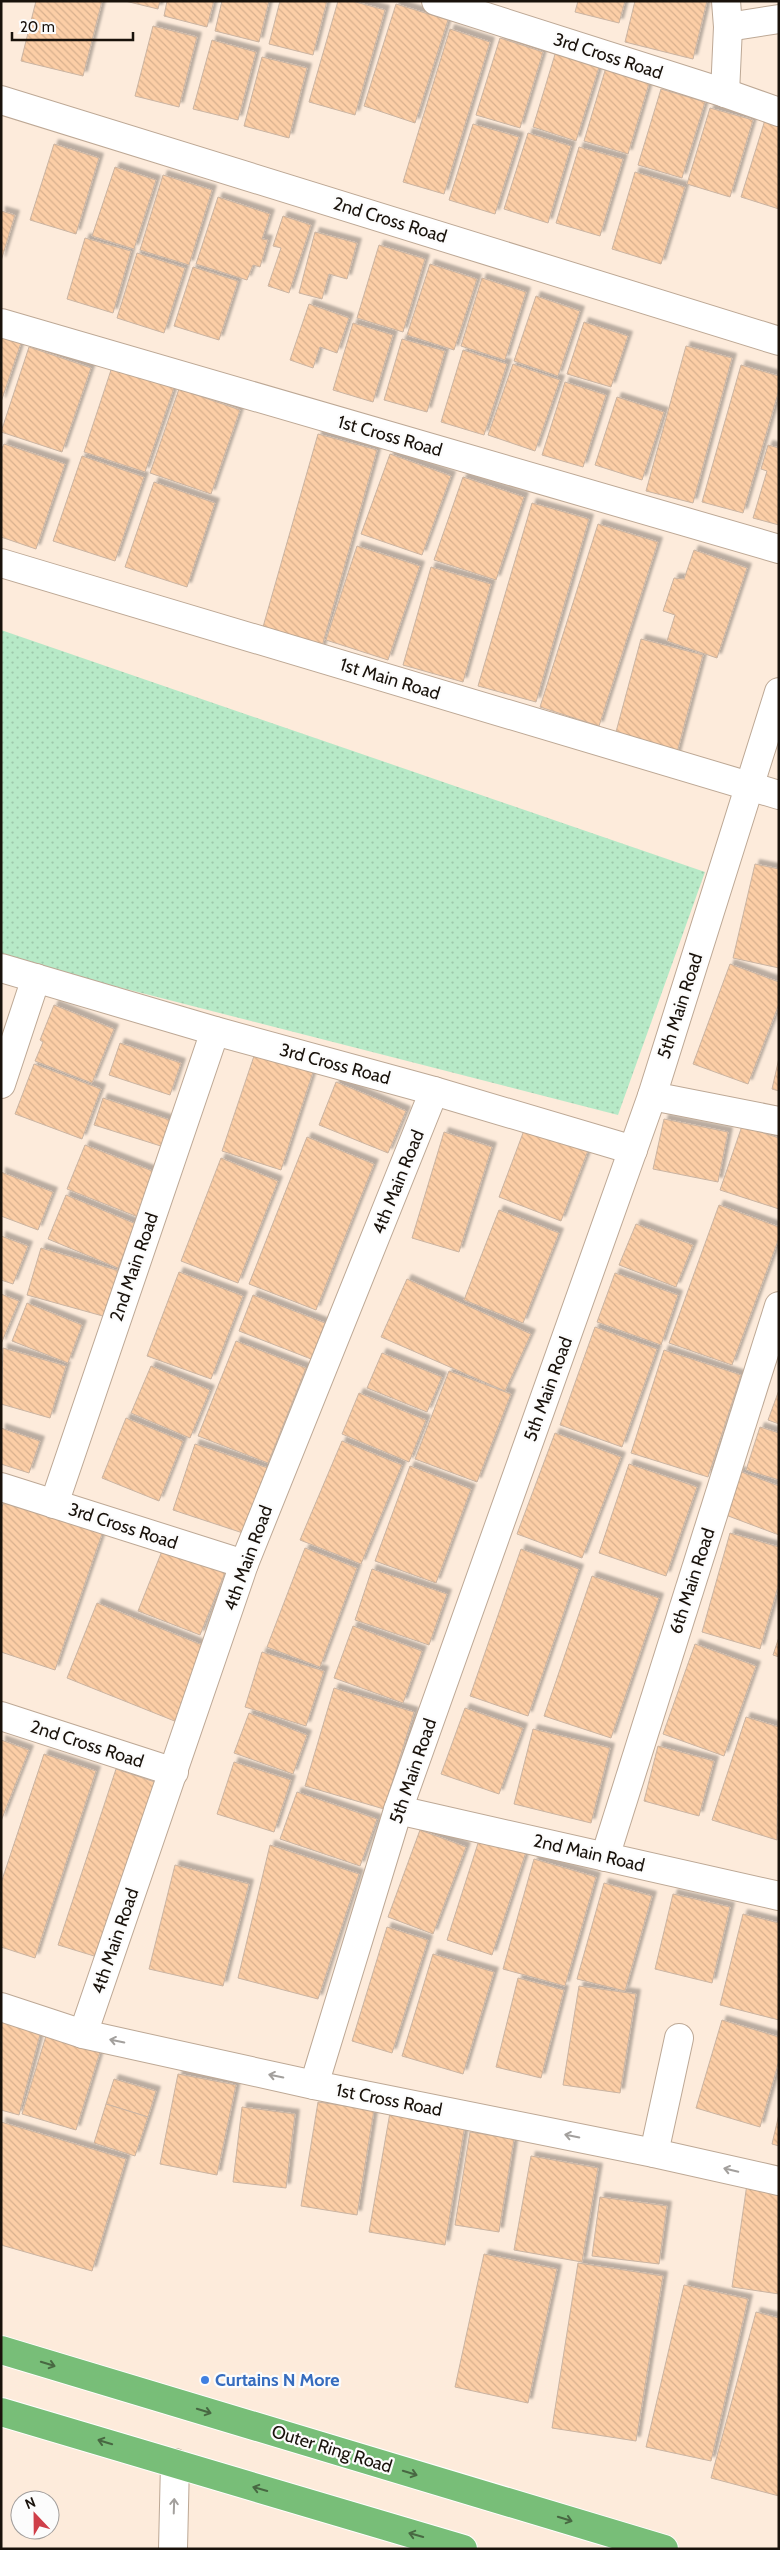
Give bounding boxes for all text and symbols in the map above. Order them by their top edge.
scale bar [12,10,134,42]
text: 20 m [20,18,55,36]
street label: 3rd Cross Road [551,28,665,84]
street label: 2nd Cross Road [330,192,450,248]
street label: 1st Cross Road [335,411,445,461]
street label: 1st Main Road [337,653,443,705]
street label: 5th Main Road [653,950,707,1062]
street label: 3rd Cross Road [277,1039,393,1089]
street label: 4th Main Road [367,1127,429,1237]
street label: 2nd Main Road [105,1210,163,1324]
street label: 5th Main Road [519,1334,577,1444]
street label: 3rd Cross Road [66,1498,180,1554]
street label: 4th Main Road [219,1502,277,1614]
street label: 6th Main Road [665,1525,719,1637]
street label: 2nd Cross Road [28,1715,146,1773]
street label: 5th Main Road [385,1716,441,1826]
street label: 2nd Main Road [531,1829,647,1877]
street label: 4th Main Road [87,1885,143,1997]
one-way arrow [110,2036,126,2045]
one-way arrow [268,2071,284,2080]
street label: 1st Cross Road [334,2079,444,2121]
one-way arrow [565,2131,581,2141]
one-way arrow [724,2165,740,2174]
one-way arrow [40,2360,56,2370]
place label: Curtains N More [215,2369,340,2391]
marker: Curtains N More [199,2374,211,2386]
one-way arrow [195,2406,211,2416]
street label: Outer Ring Road [269,2420,395,2478]
one-way arrow [97,2437,113,2447]
one-way arrow [401,2468,417,2478]
one-way arrow [253,2484,269,2494]
north arrow [10,2490,60,2540]
text: N [22,2493,38,2513]
one-way arrow [169,2498,179,2514]
one-way arrow [557,2515,573,2525]
one-way arrow [409,2530,425,2539]

